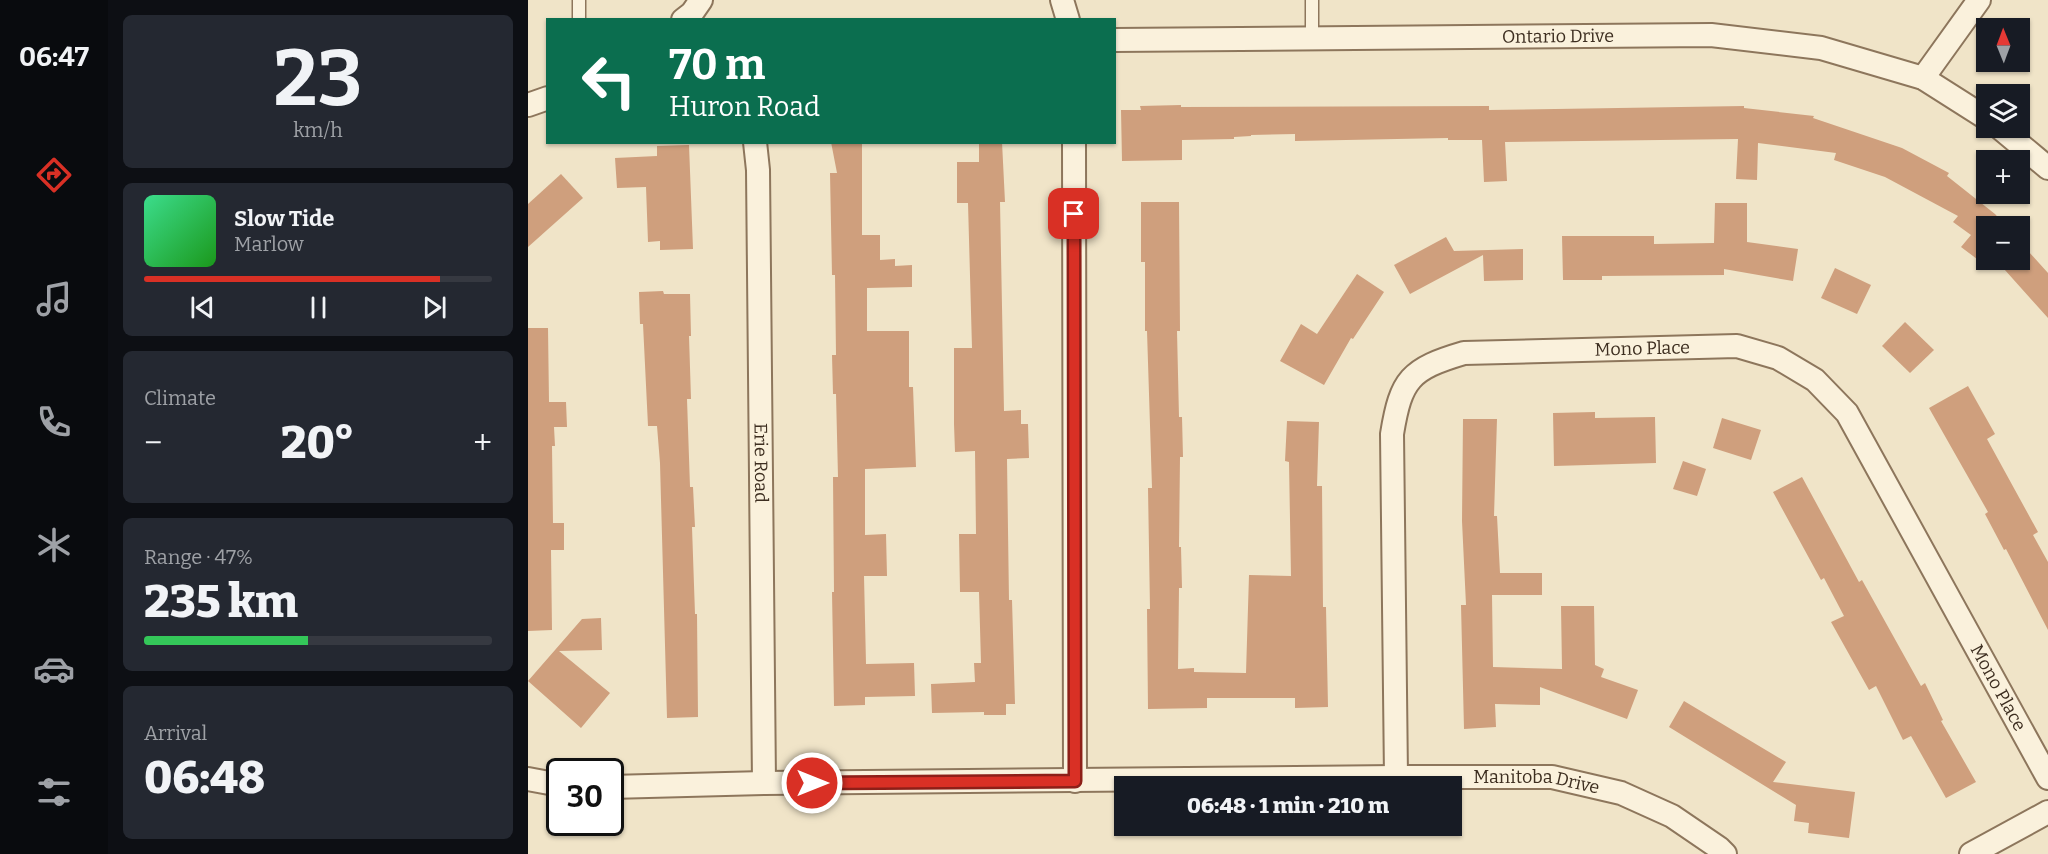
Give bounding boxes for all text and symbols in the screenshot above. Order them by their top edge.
north arrow [1976,18,2030,72]
map controls [1976,18,2030,270]
street label: Ontario Drive [1502,25,1614,48]
text: 23 [274,32,362,126]
text: 70 m [669,40,765,90]
text: 06:47 [19,41,89,73]
icon: left [570,42,648,120]
button: layers [1976,84,2030,138]
text: Huron Road [669,91,820,123]
text: km/h [293,118,343,142]
button: + [1976,150,2030,204]
icon: directions [33,154,75,196]
pin [1048,188,1099,239]
icon: arrive [1057,197,1090,230]
text: Slow Tide [234,205,334,232]
button: − [1976,216,2030,270]
text: Marlow [234,232,304,256]
icon: music [33,278,75,320]
icon: previous [186,291,219,324]
icon: pause [302,291,335,324]
icon: next [418,291,451,324]
street label: Mono Place [1594,336,1690,361]
text: Climate [144,386,216,410]
icon: phone [33,401,75,443]
text: 20° [281,416,355,470]
text: − [144,423,162,463]
text: + [473,423,492,463]
street label: Erie Road [749,423,772,503]
icon: climate [33,524,75,566]
text: Range · 47% [144,545,253,569]
text: 235 km [144,575,298,629]
street label: Mono Place [1966,640,2031,735]
icon: car [33,648,75,690]
text: Arrival [144,721,207,745]
text: 06:48 [144,751,265,805]
position arrow [780,751,844,815]
speed limit sign: 30 [546,758,624,836]
street label: Manitoba Drive [1473,766,1602,799]
icon: filters [33,771,75,813]
text: 06:48 · 1 min · 210 m [1187,792,1389,819]

